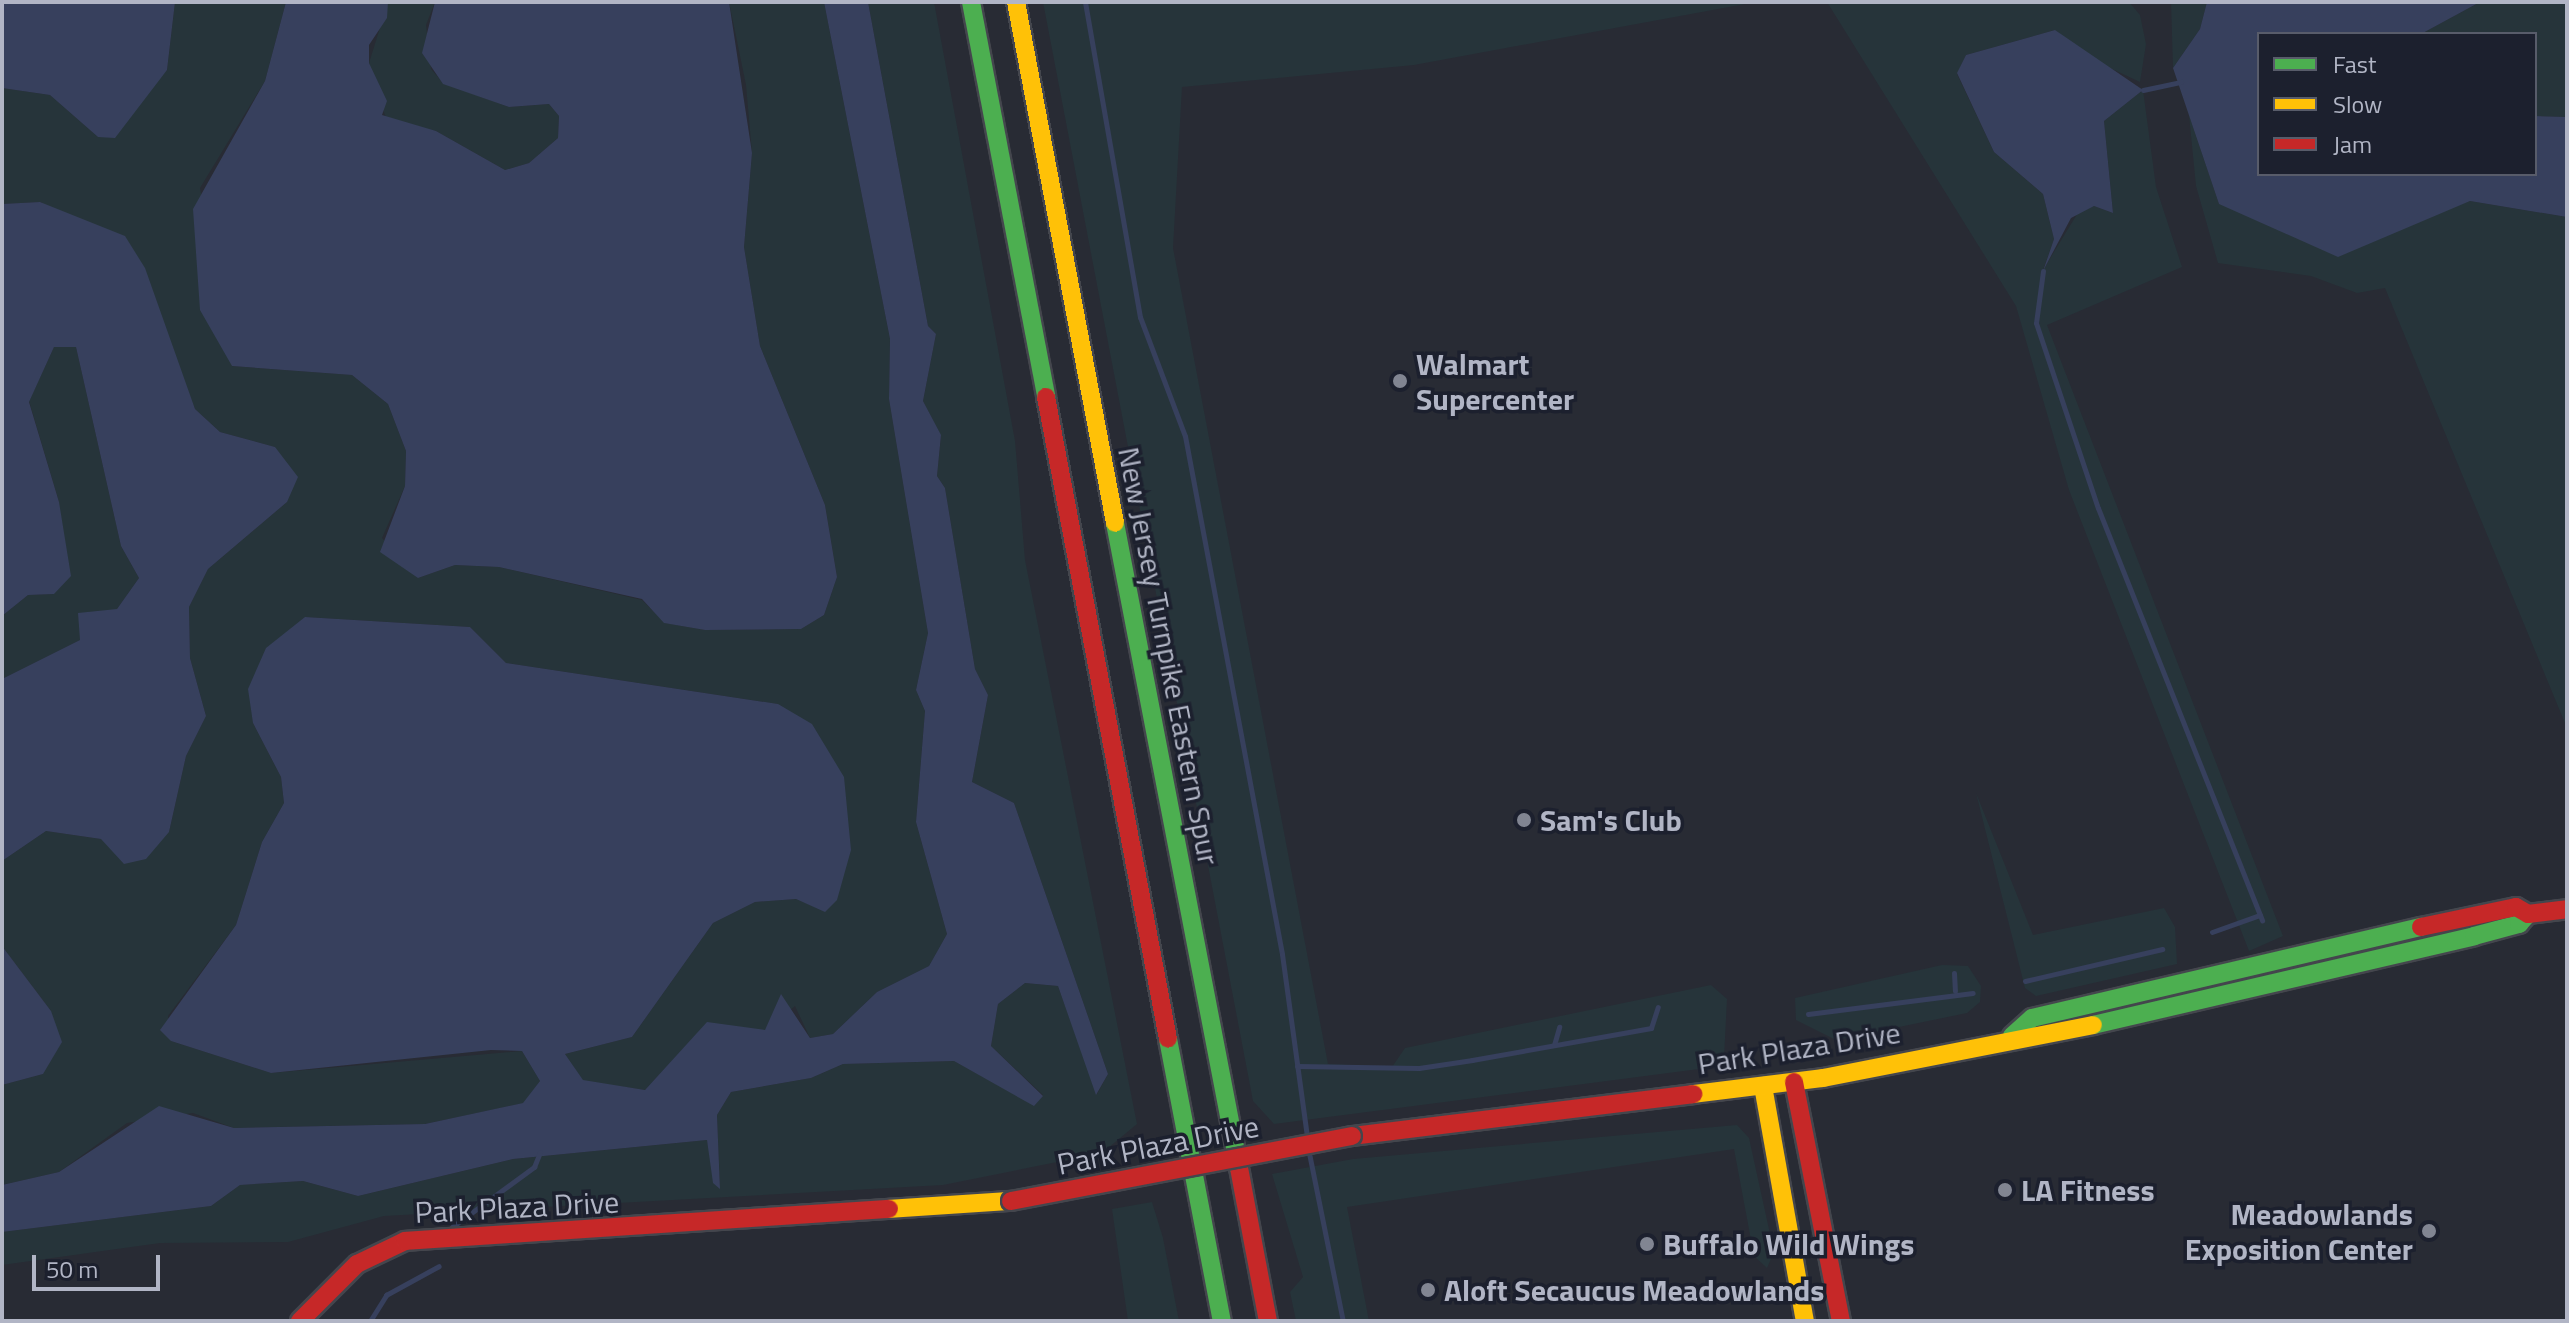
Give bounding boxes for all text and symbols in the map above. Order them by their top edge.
legend [2257,32,2537,176]
text: Fast [2333,46,2376,82]
text: Slow [2333,86,2382,122]
text: Jam [2333,126,2372,162]
place label: Walmart Supercenter [1416,346,1574,416]
marker: Walmart Supercenter [1391,372,1409,390]
street label: New Jersey Turnpike Eastern Spur [1111,444,1227,868]
place label: Sam's Club [1540,802,1682,838]
marker: Sam's Club [1515,811,1533,829]
street label: Park Plaza Drive [1695,1014,1903,1082]
street label: Park Plaza Drive [1054,1108,1262,1182]
place label: LA Fitness [2021,1172,2155,1208]
marker: LA Fitness [1996,1181,2014,1199]
street label: Park Plaza Drive [414,1184,620,1230]
place label: Meadowlands Exposition Center [2185,1196,2413,1266]
marker: Meadowlands Exposition Center [2420,1222,2438,1240]
place label: Buffalo Wild Wings [1663,1226,1914,1262]
marker: Buffalo Wild Wings [1638,1235,1656,1253]
scale bar [36,1239,164,1289]
text: 50 m [46,1251,98,1287]
place label: Aloft Secaucus Meadowlands [1444,1272,1824,1308]
marker: Aloft Secaucus Meadowlands [1419,1281,1437,1299]

